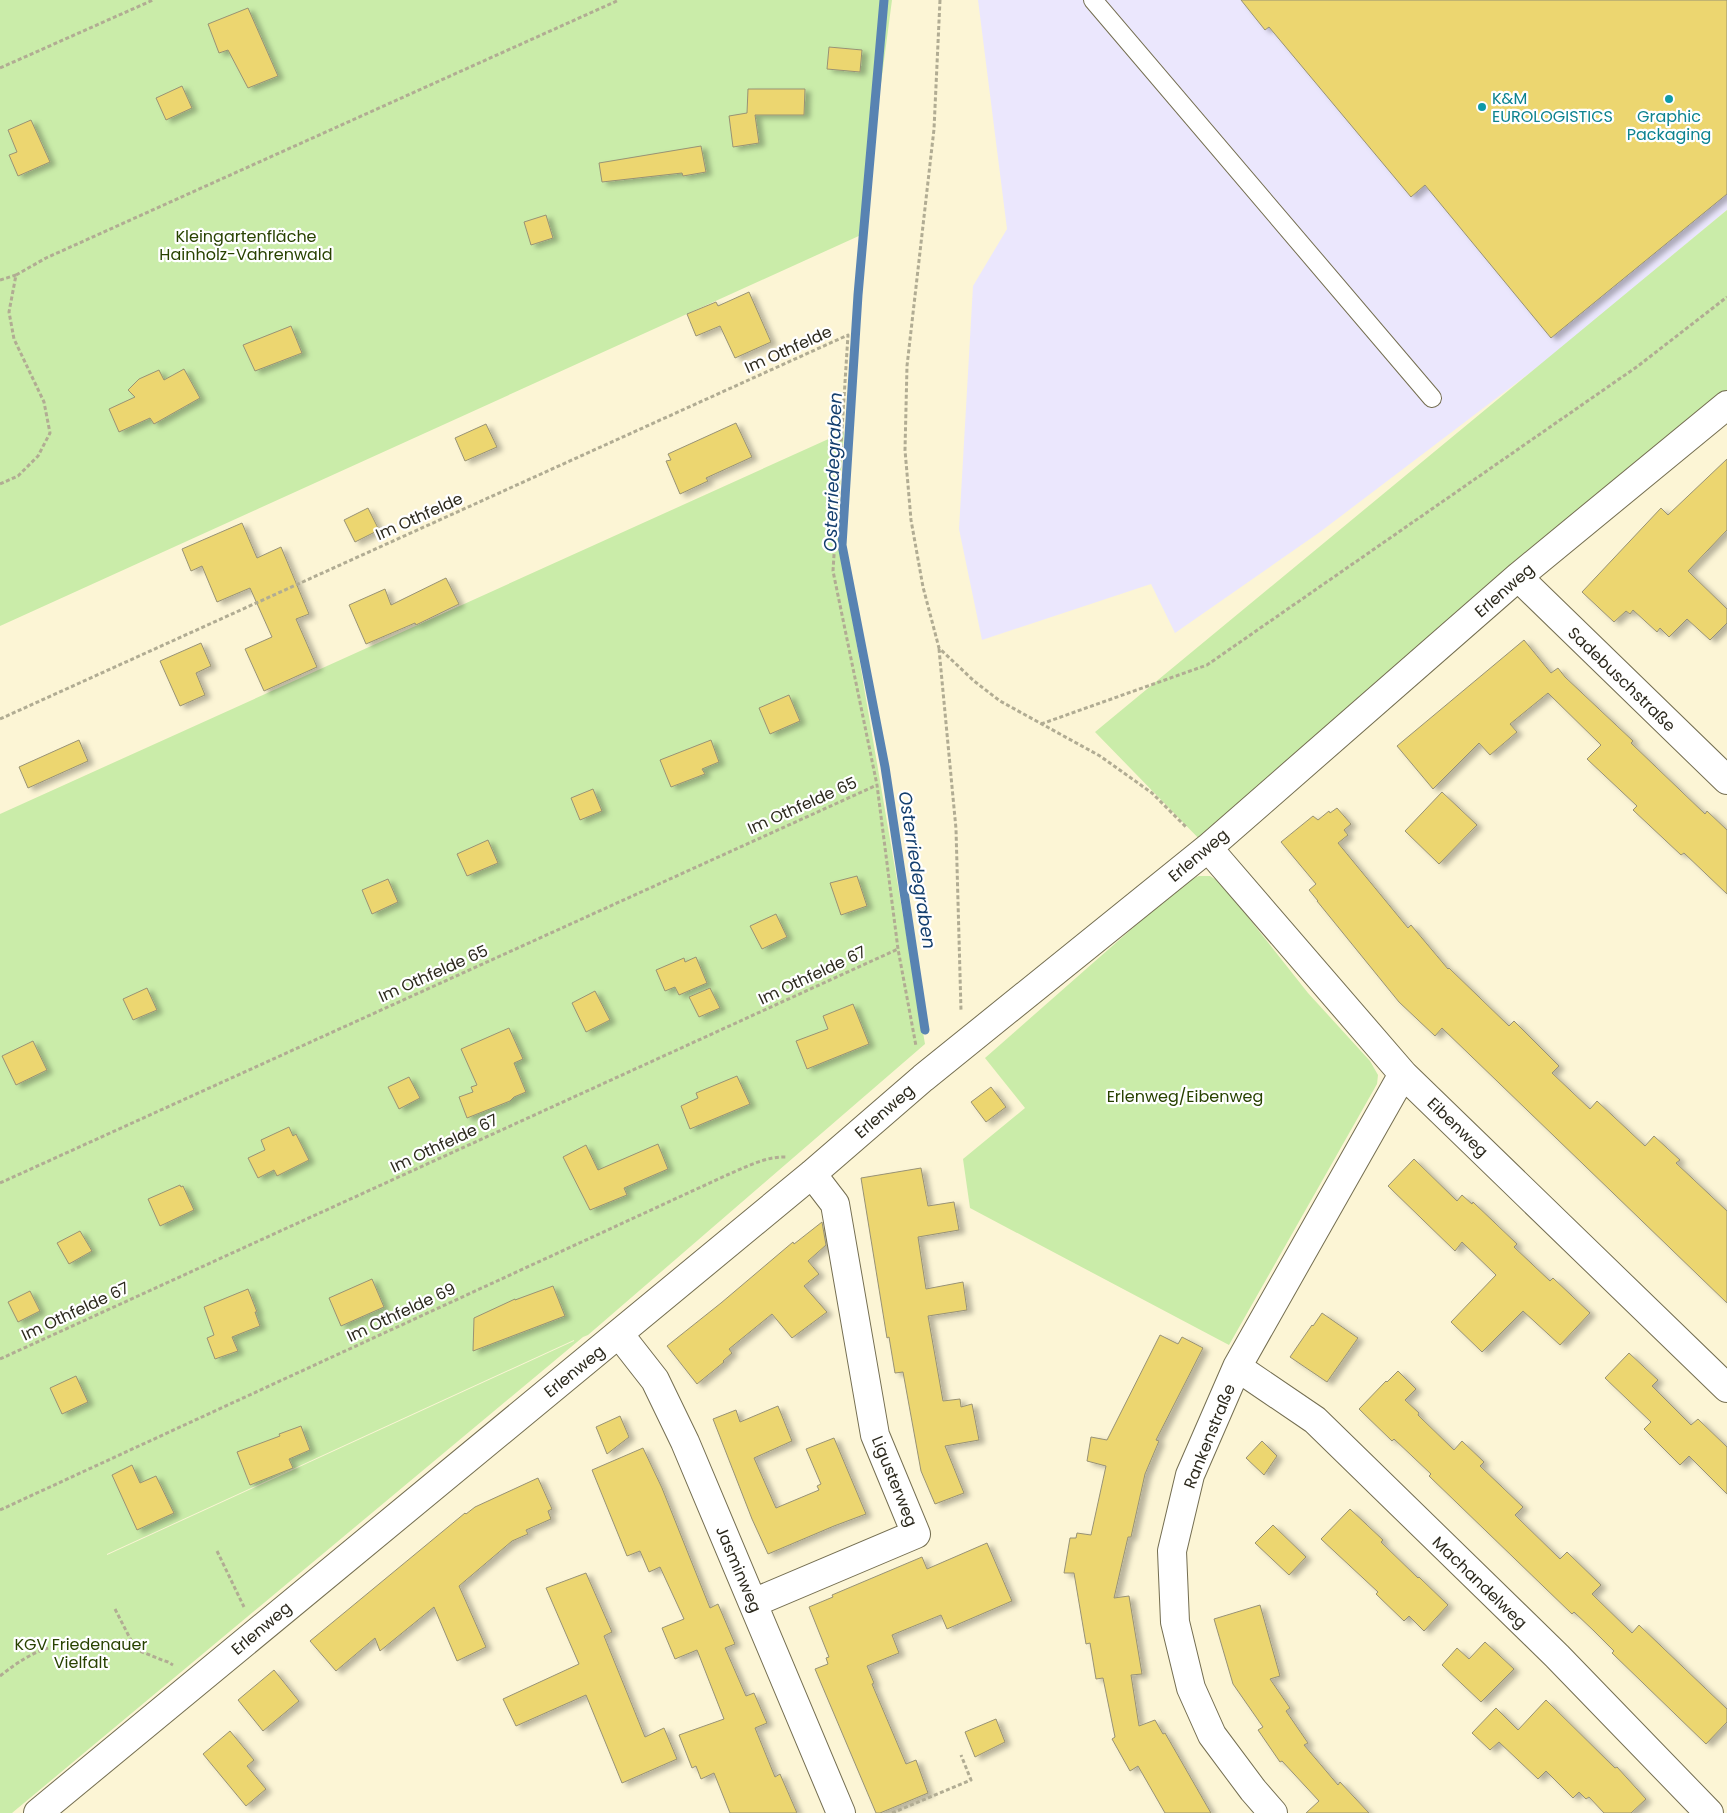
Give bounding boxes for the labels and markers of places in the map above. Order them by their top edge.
place label: K&M EUROLOGISTICS [1492,87,1613,128]
marker: Graphic Packaging [1663,93,1675,105]
marker: K&M EUROLOGISTICS [1476,101,1488,113]
place label: Graphic Packaging [1627,105,1711,146]

